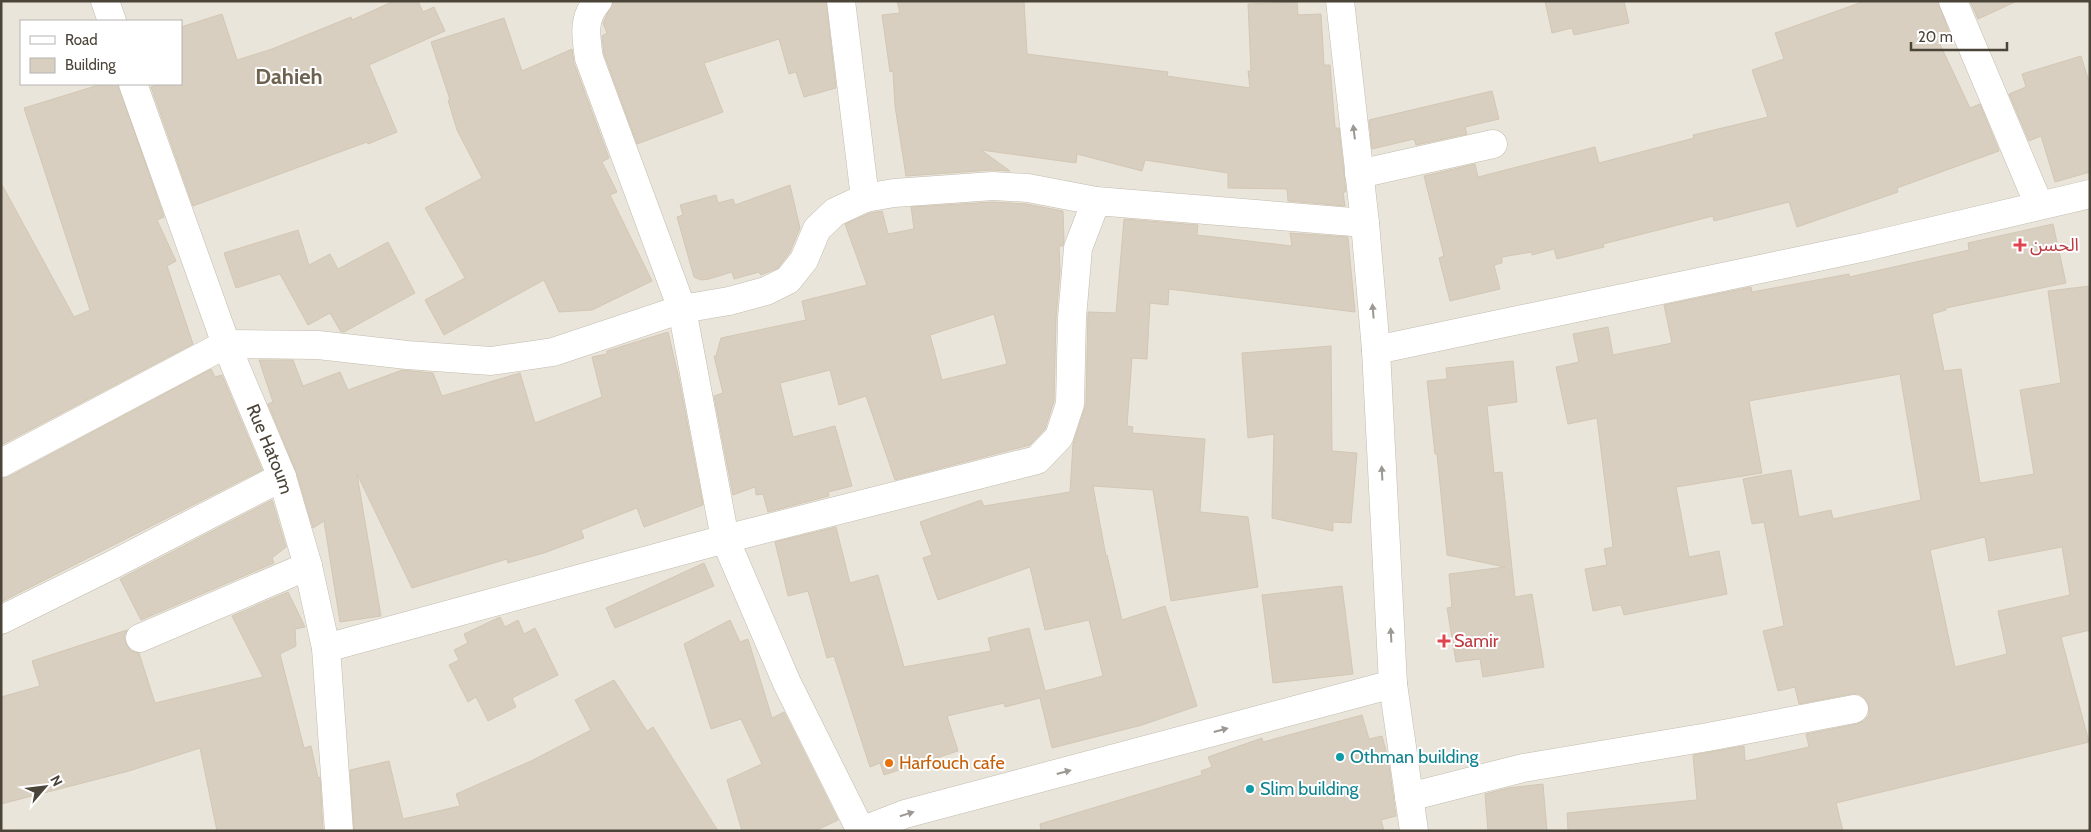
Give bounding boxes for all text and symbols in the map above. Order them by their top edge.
legend [20,20,182,85]
scale bar [1911,20,2007,52]
text: 20 m [1918,28,1953,46]
text: Road [65,31,98,49]
text: Building [65,56,116,74]
district label: Dahieh [255,63,323,90]
one-way arrow [1350,124,1358,140]
place label: الحسن [2030,234,2079,256]
marker: الحسن [2014,239,2026,251]
one-way arrow [1368,303,1376,319]
street label: Rue Hatoum [242,401,297,497]
one-way arrow [1378,465,1386,481]
one-way arrow [1386,627,1394,643]
place label: Samir [1454,630,1499,652]
marker: Samir [1438,635,1450,647]
one-way arrow [1213,726,1229,734]
place label: Othman building [1350,746,1479,768]
marker: Othman building [1334,751,1346,763]
place label: Harfouch cafe [899,752,1005,774]
marker: Harfouch cafe [883,757,895,769]
north arrow [20,762,70,812]
one-way arrow [1057,767,1072,775]
text: N [46,772,67,789]
place label: Slim building [1260,778,1360,800]
marker: Slim building [1244,783,1256,795]
one-way arrow [900,809,915,817]

